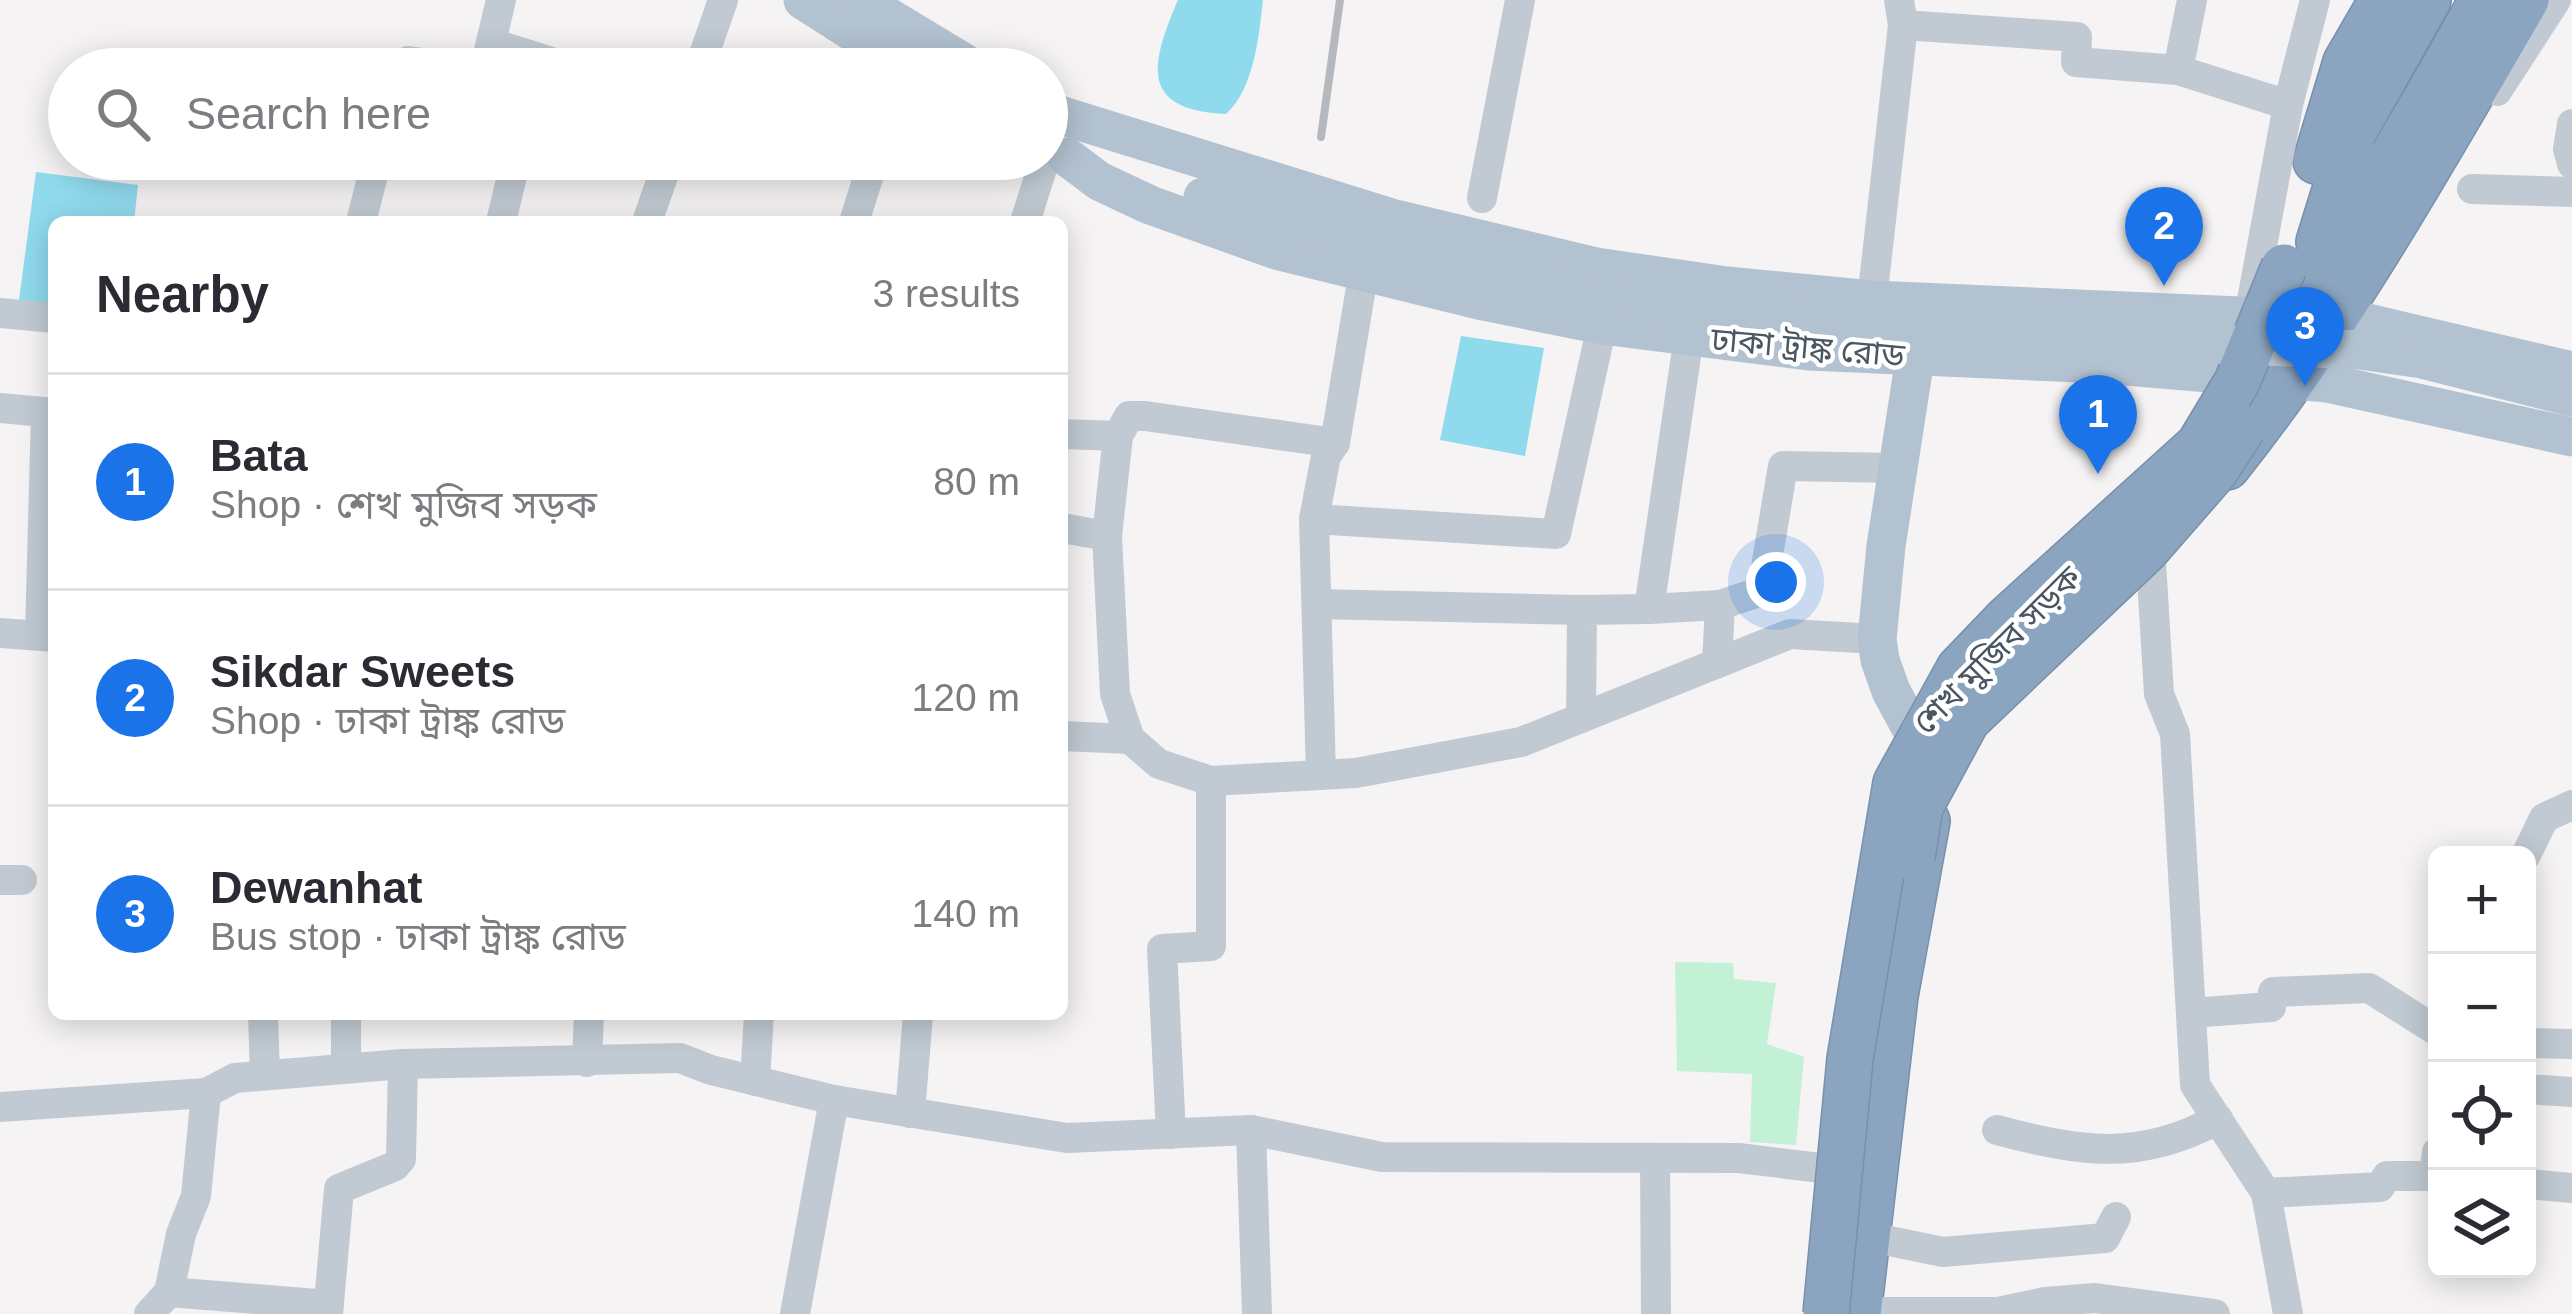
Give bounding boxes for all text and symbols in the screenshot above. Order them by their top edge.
search box [48,48,1068,180]
icon: search [90,81,156,147]
text: Search here [186,88,431,139]
pin: 2 [2125,187,2203,286]
text: Nearby [96,266,269,323]
text: 3 results [873,272,1020,315]
pin: 3 [2266,287,2344,386]
street label: ঢাকা ট্রাঙ্ক রোড [1709,319,1907,374]
pin: 1 [2059,375,2137,474]
text: Bata [210,430,308,481]
text: 1 [124,460,146,503]
text: 80 m [933,460,1020,503]
text: Shop · শেখ মুজিব সড়ক [210,483,597,526]
your location [1746,552,1806,612]
street label: শেখ মুজিব সড়ক [1905,558,2089,742]
text: Sikdar Sweets [210,646,515,697]
text: 2 [124,676,146,719]
text: 120 m [912,676,1020,719]
text: Shop · ঢাকা ট্রাঙ্ক রোড [210,699,565,742]
map controls [2428,846,2536,1278]
button: + [2428,846,2536,954]
text: Dewanhat [210,862,423,913]
text: 3 [124,892,146,935]
text: 140 m [912,892,1020,935]
text: Bus stop · ঢাকা ট্রাঙ্ক রোড [210,915,626,958]
button: − [2428,954,2536,1062]
button: locate [2428,1062,2536,1170]
button: layers [2428,1170,2536,1278]

